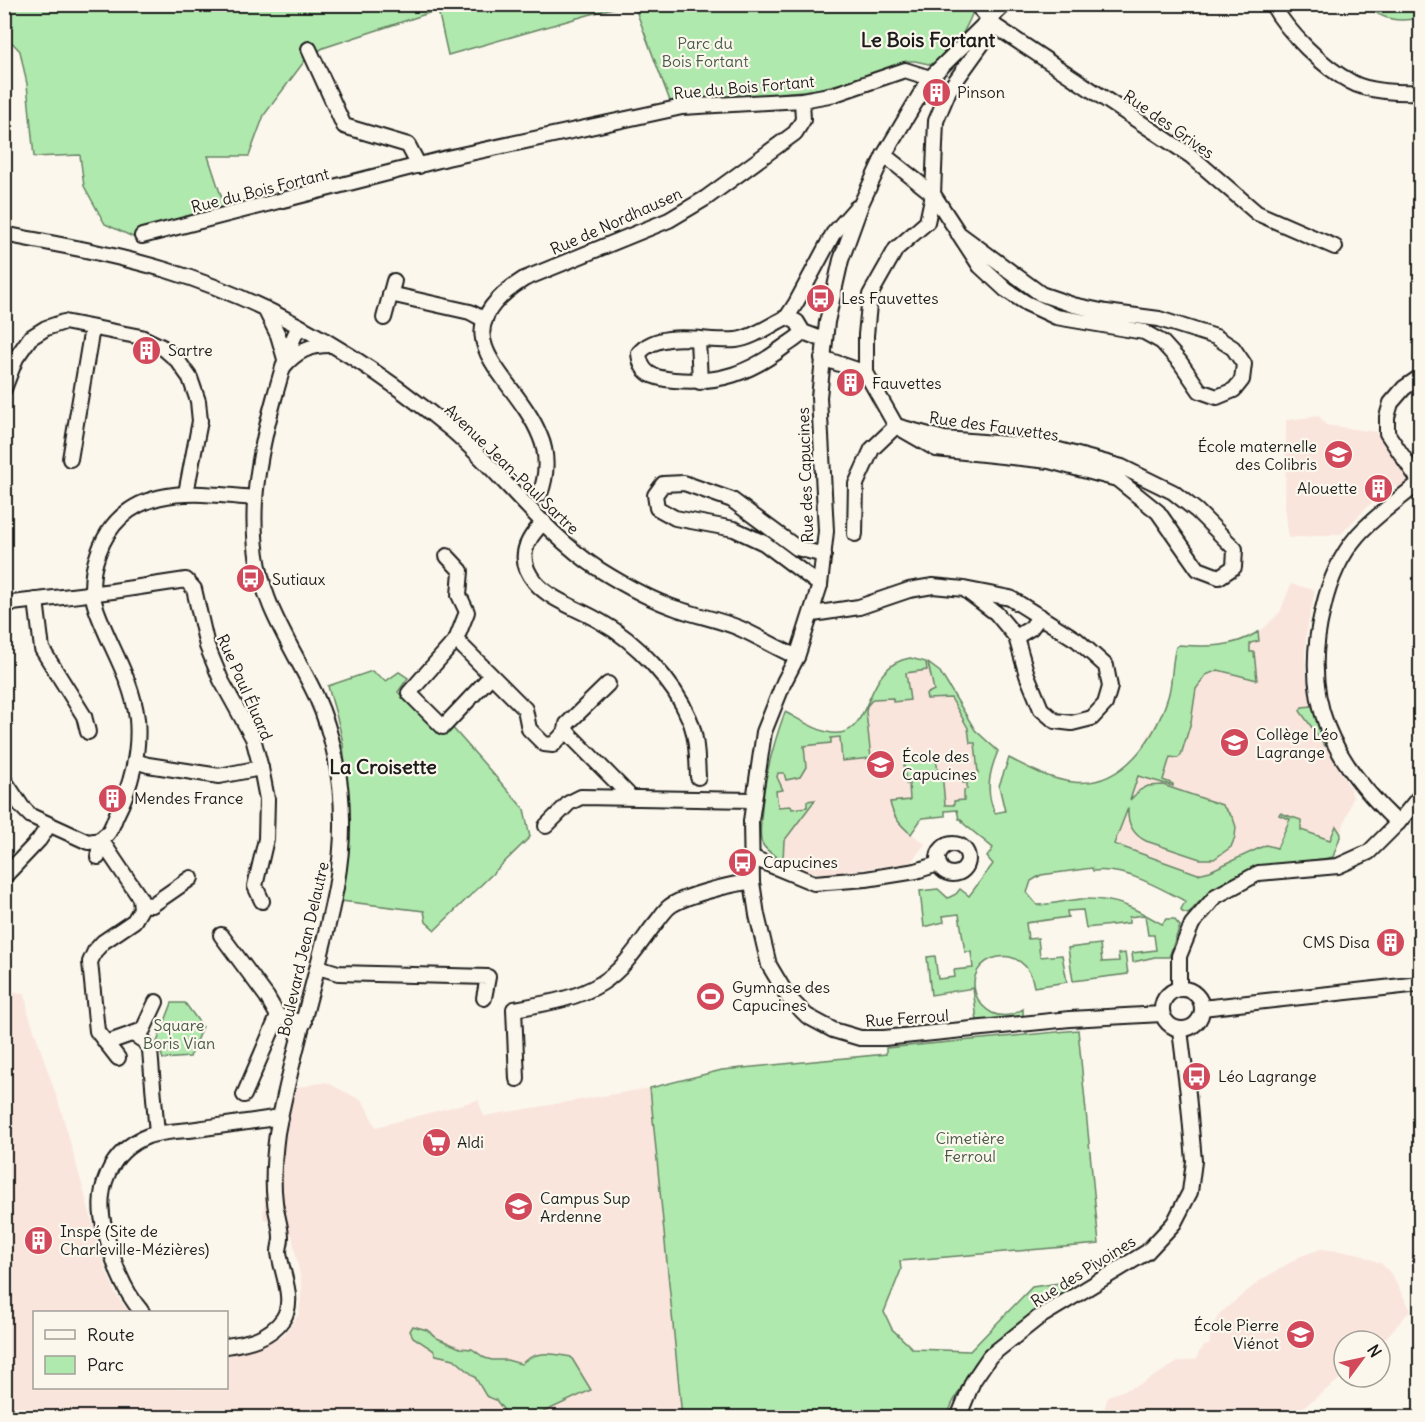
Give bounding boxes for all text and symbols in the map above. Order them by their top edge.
district label: Le Bois Fortant [861,27,996,52]
park label: Parc du Bois Fortant [661,33,749,71]
street label: Rue du Bois Fortant [673,71,816,103]
building icon: Pinson [920,76,952,108]
place label: Pinson [957,82,1005,102]
street label: Rue des Grives [1120,85,1218,163]
street label: Rue du Bois Fortant [189,163,332,217]
street label: Rue de Nordhausen [547,183,685,259]
bus stop icon: Les Fauvettes [804,282,836,314]
place label: Les Fauvettes [841,288,939,308]
building icon: Sartre [131,334,163,366]
place label: Sartre [168,340,213,360]
building icon: Fauvettes [835,367,867,399]
place label: Fauvettes [872,373,942,393]
street label: Avenue Jean-Paul Sartre [441,400,583,538]
street label: Rue des Capucines [793,407,817,543]
street label: Rue des Fauvettes [928,407,1060,445]
place label: École maternelle des Colibris [1198,436,1317,474]
school or university icon: École maternelle des Colibris [1322,439,1354,471]
building icon: Alouette [1362,472,1394,504]
place label: Alouette [1297,478,1357,498]
bus stop icon: Sutiaux [235,563,267,595]
place label: Sutiaux [272,569,326,589]
street label: Rue Paul Éluard [213,631,277,743]
place label: Collège Léo Lagrange [1256,724,1338,762]
school or university icon: Collège Léo Lagrange [1219,727,1251,759]
place label: École des Capucines [902,746,977,784]
school or university icon: École des Capucines [865,749,897,781]
district label: La Croisette [329,754,437,779]
building icon: Mendes France [97,782,129,814]
place label: Mendes France [134,788,243,808]
bus stop icon: Capucines [726,846,758,878]
place label: Capucines [763,852,838,872]
street label: Boulevard Jean Delautre [273,860,333,1038]
building icon: CMS Disa [1375,926,1407,958]
place label: CMS Disa [1302,932,1370,952]
place label: Gymnase des Capucines [732,977,830,1015]
sports icon: Gymnase des Capucines [695,980,727,1012]
street label: Rue Ferroul [865,1005,949,1031]
park label: Square Boris Vian [143,1015,215,1053]
bus stop icon: Léo Lagrange [1181,1060,1213,1092]
place label: Léo Lagrange [1218,1066,1317,1086]
supermarket icon: Aldi [420,1126,452,1158]
park label: Cimetière Ferroul [935,1128,1005,1166]
place label: Aldi [457,1132,484,1152]
place label: Campus Sup Ardenne [540,1188,630,1226]
school or university icon: Campus Sup Ardenne [503,1191,535,1223]
place label: Inspé (Site de Charleville-Mézières) [60,1221,209,1259]
building icon: Inspé (Site de Charleville-Mézières) [23,1224,55,1256]
street label: Rue des Pivoines [1027,1231,1139,1311]
legend [33,1311,228,1389]
place label: École Pierre Viénot [1194,1315,1280,1353]
school or university icon: École Pierre Viénot [1284,1318,1316,1350]
text: Route [87,1323,135,1346]
north arrow [1332,1329,1392,1389]
text: N [1363,1341,1386,1361]
text: Parc [87,1353,124,1376]

